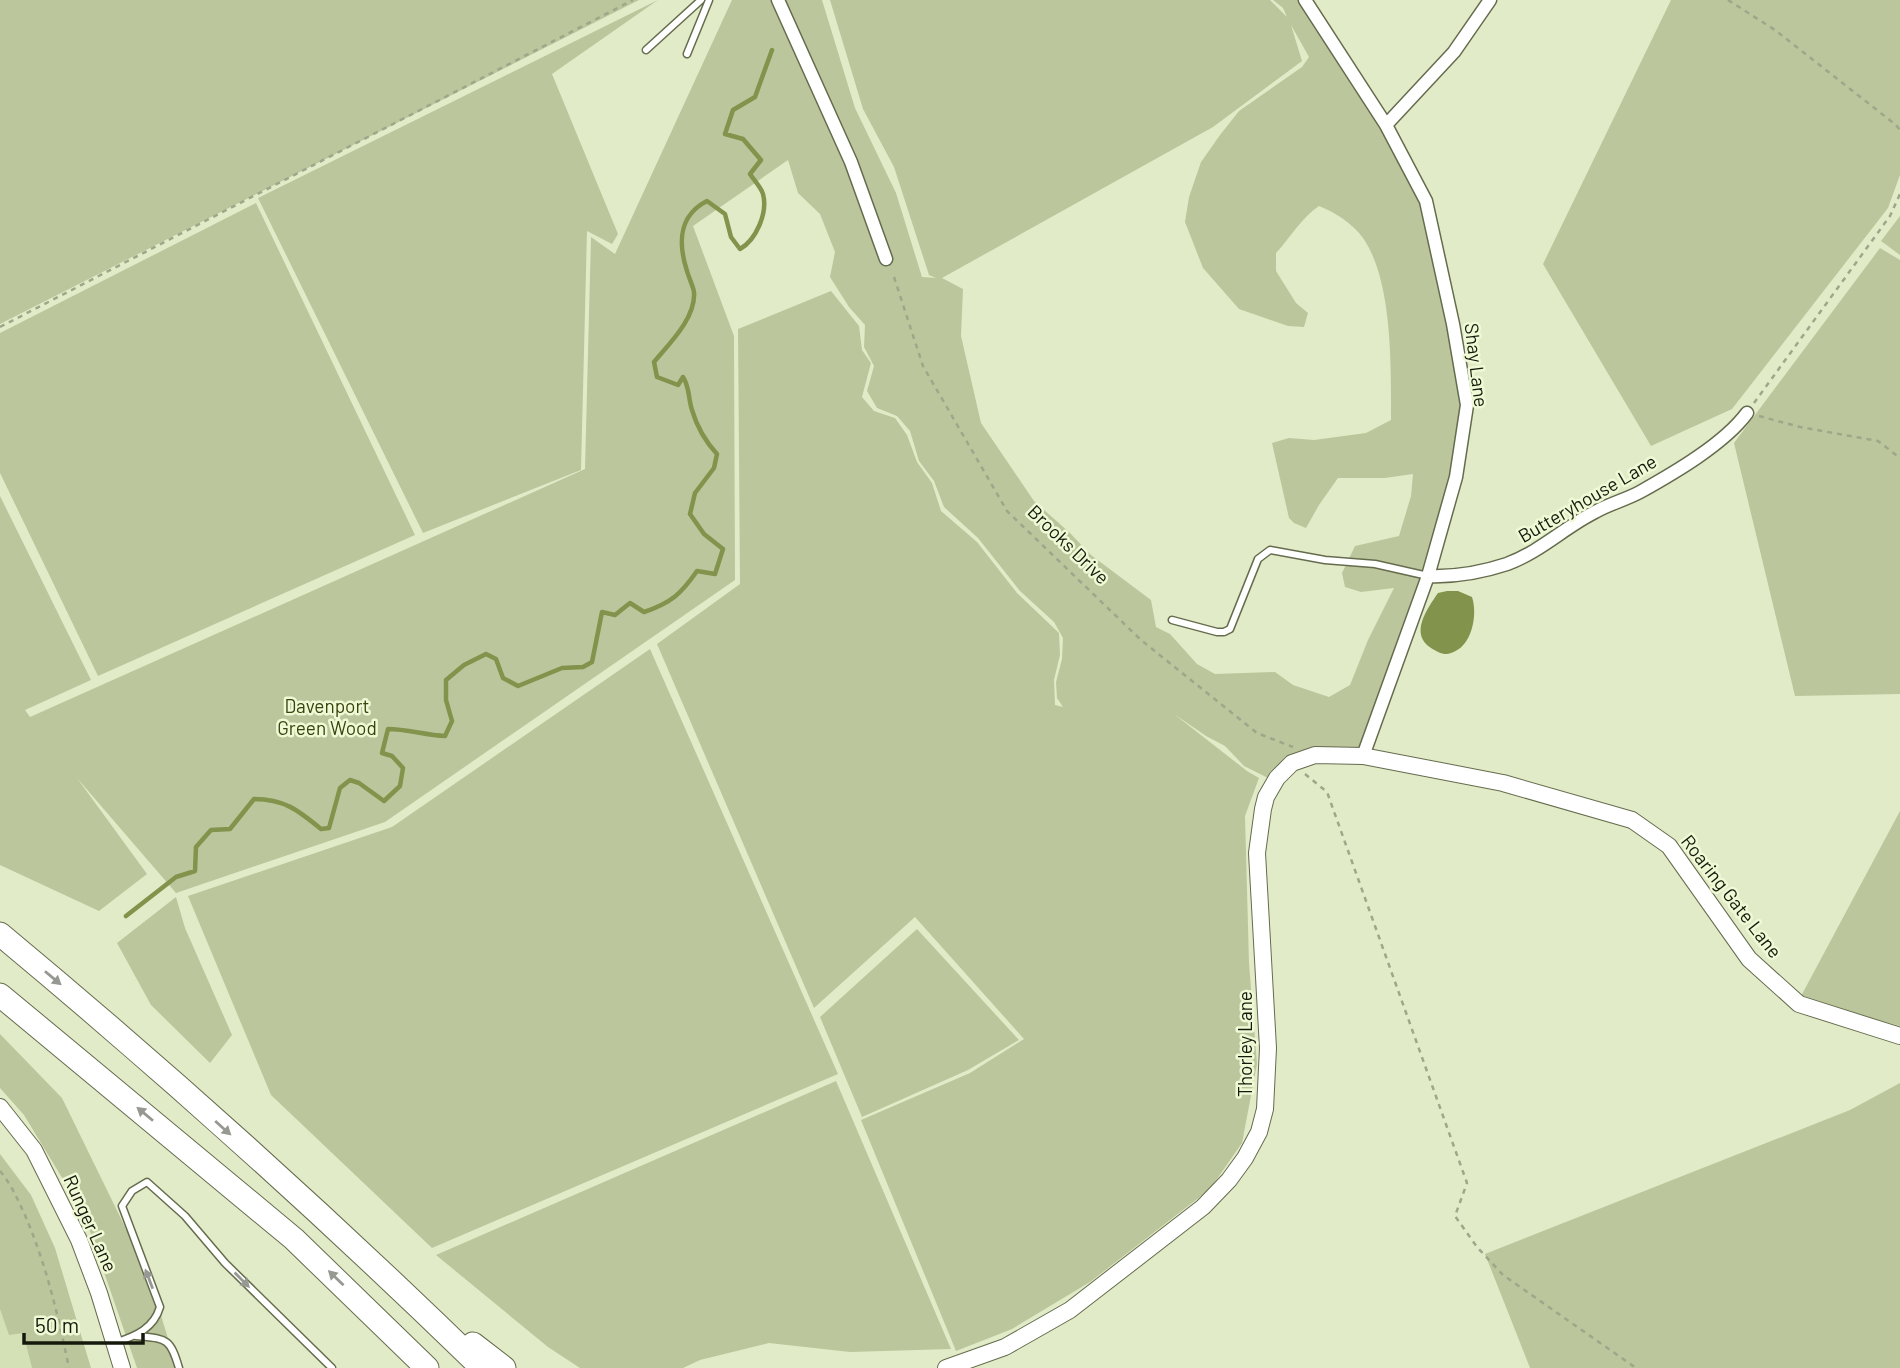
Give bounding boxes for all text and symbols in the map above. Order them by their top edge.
street label: Shay Lane [1460,322,1494,408]
street label: Butteryhouse Lane [1514,449,1660,547]
street label: Brooks Drive [1024,500,1114,588]
park label: Davenport Green Wood [277,694,377,739]
street label: Roaring Gate Lane [1677,830,1787,962]
one-way arrow [43,970,61,985]
street label: Thorley Lane [1233,991,1256,1097]
one-way arrow [136,1107,153,1122]
one-way arrow [214,1119,231,1135]
street label: Runger Lane [59,1171,123,1275]
one-way arrow [144,1269,155,1290]
one-way arrow [327,1270,344,1287]
one-way arrow [234,1272,251,1289]
scale bar [24,1302,144,1346]
text: 50 m [35,1312,79,1337]

